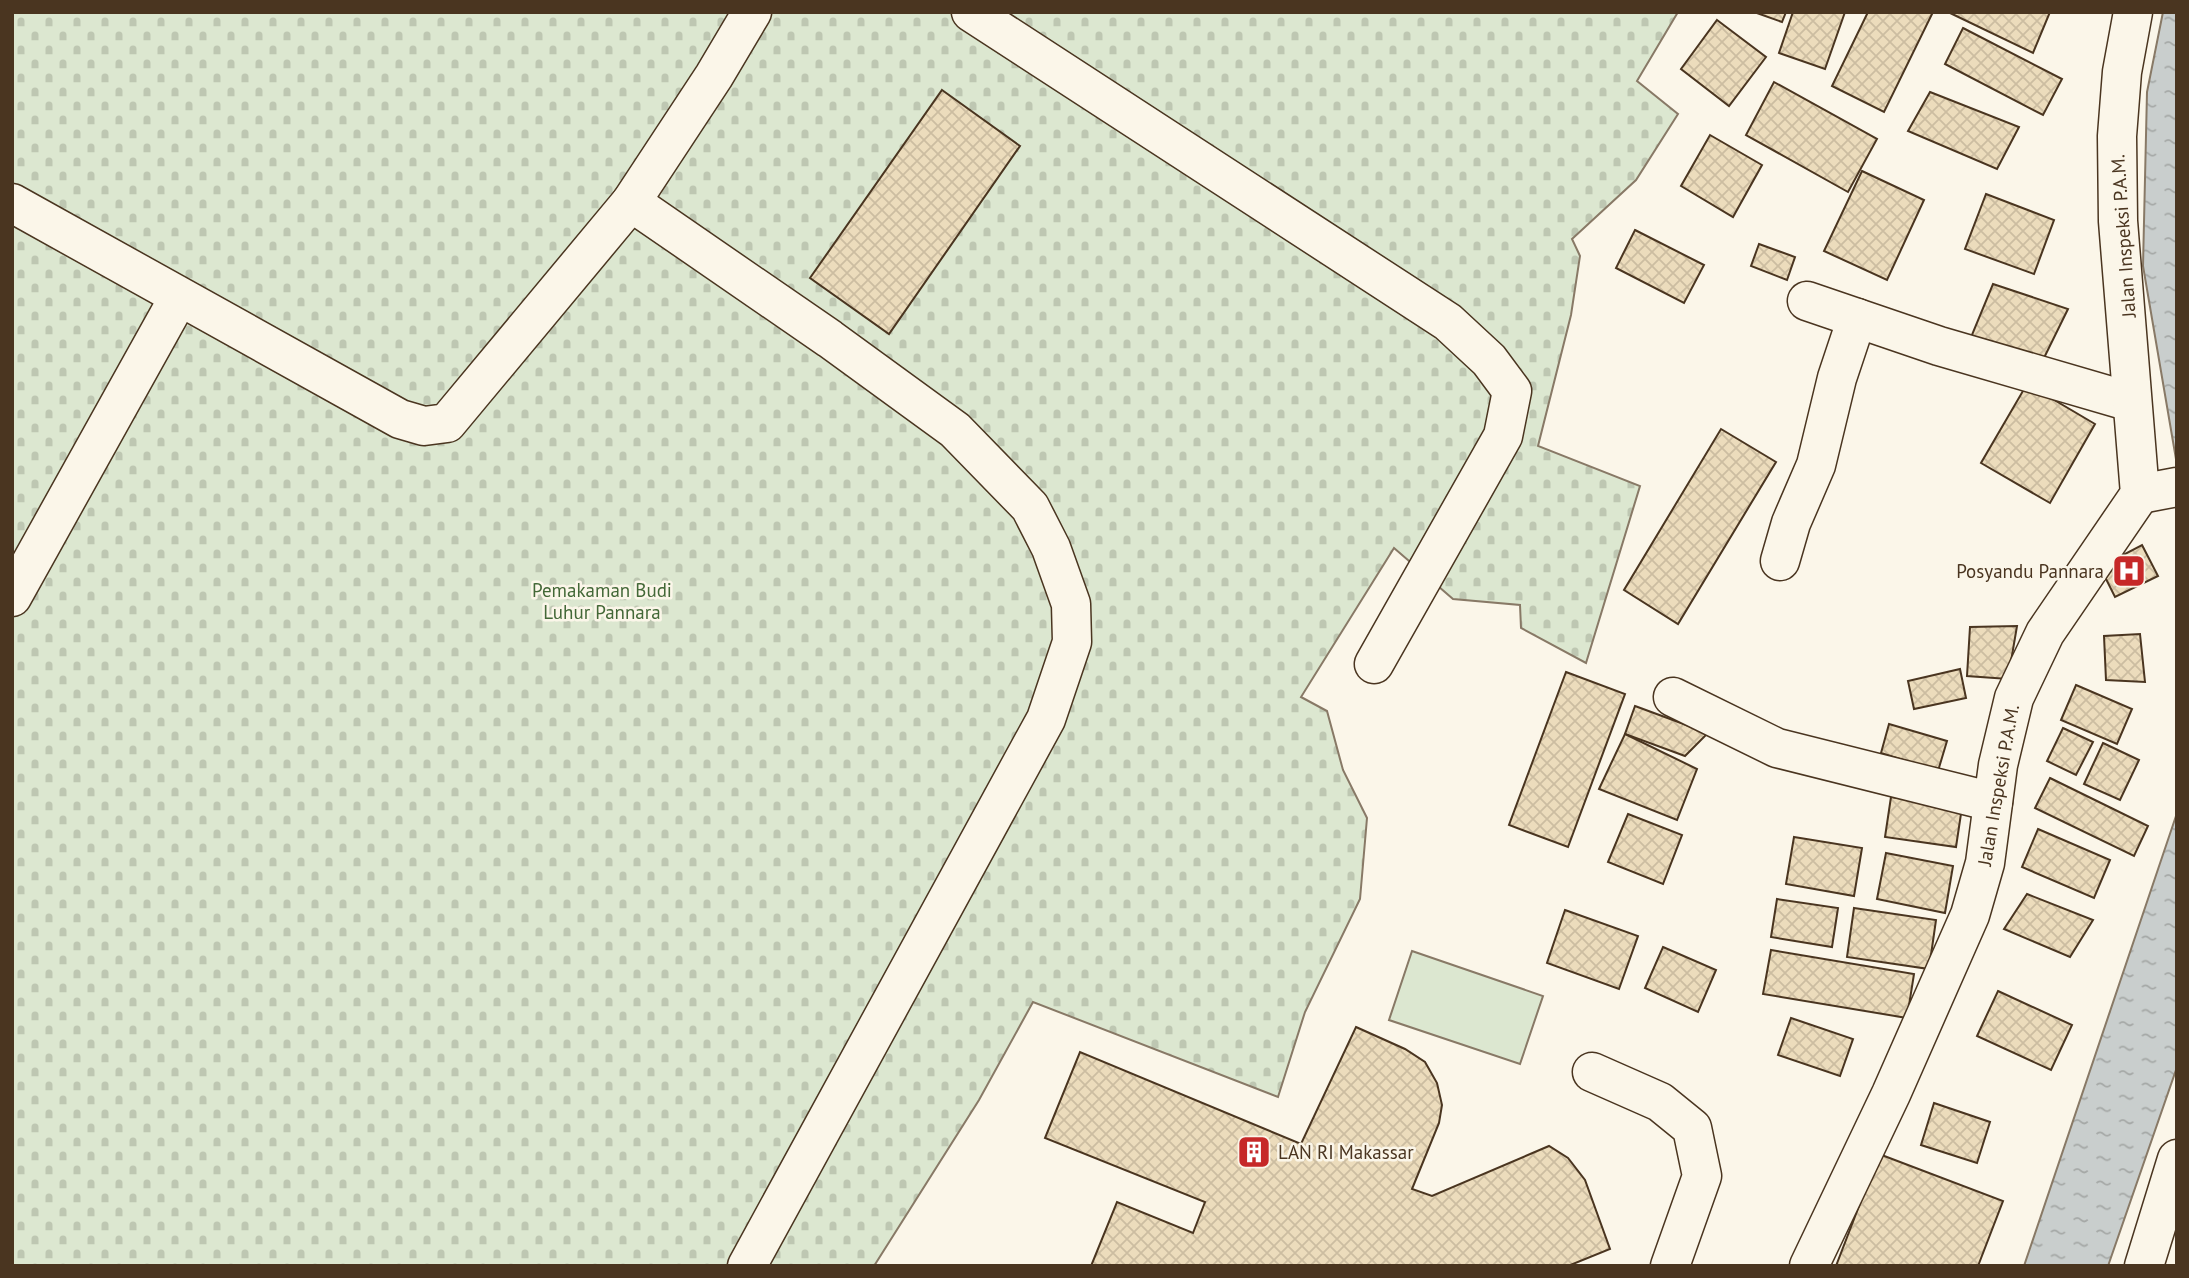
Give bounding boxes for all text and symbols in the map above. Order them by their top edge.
street label: Jalan Inspeksi P.A.M. [2105,154,2141,319]
hospital icon: Posyandu Pannara [2110,552,2148,590]
place label: Posyandu Pannara [1956,559,2104,583]
park label: Pemakaman Budi Luhur Pannara [532,578,672,624]
street label: Jalan Inspeksi P.A.M. [1972,702,2024,869]
building icon: LAN RI Makassar [1235,1133,1273,1171]
place label: LAN RI Makassar [1278,1140,1414,1164]

